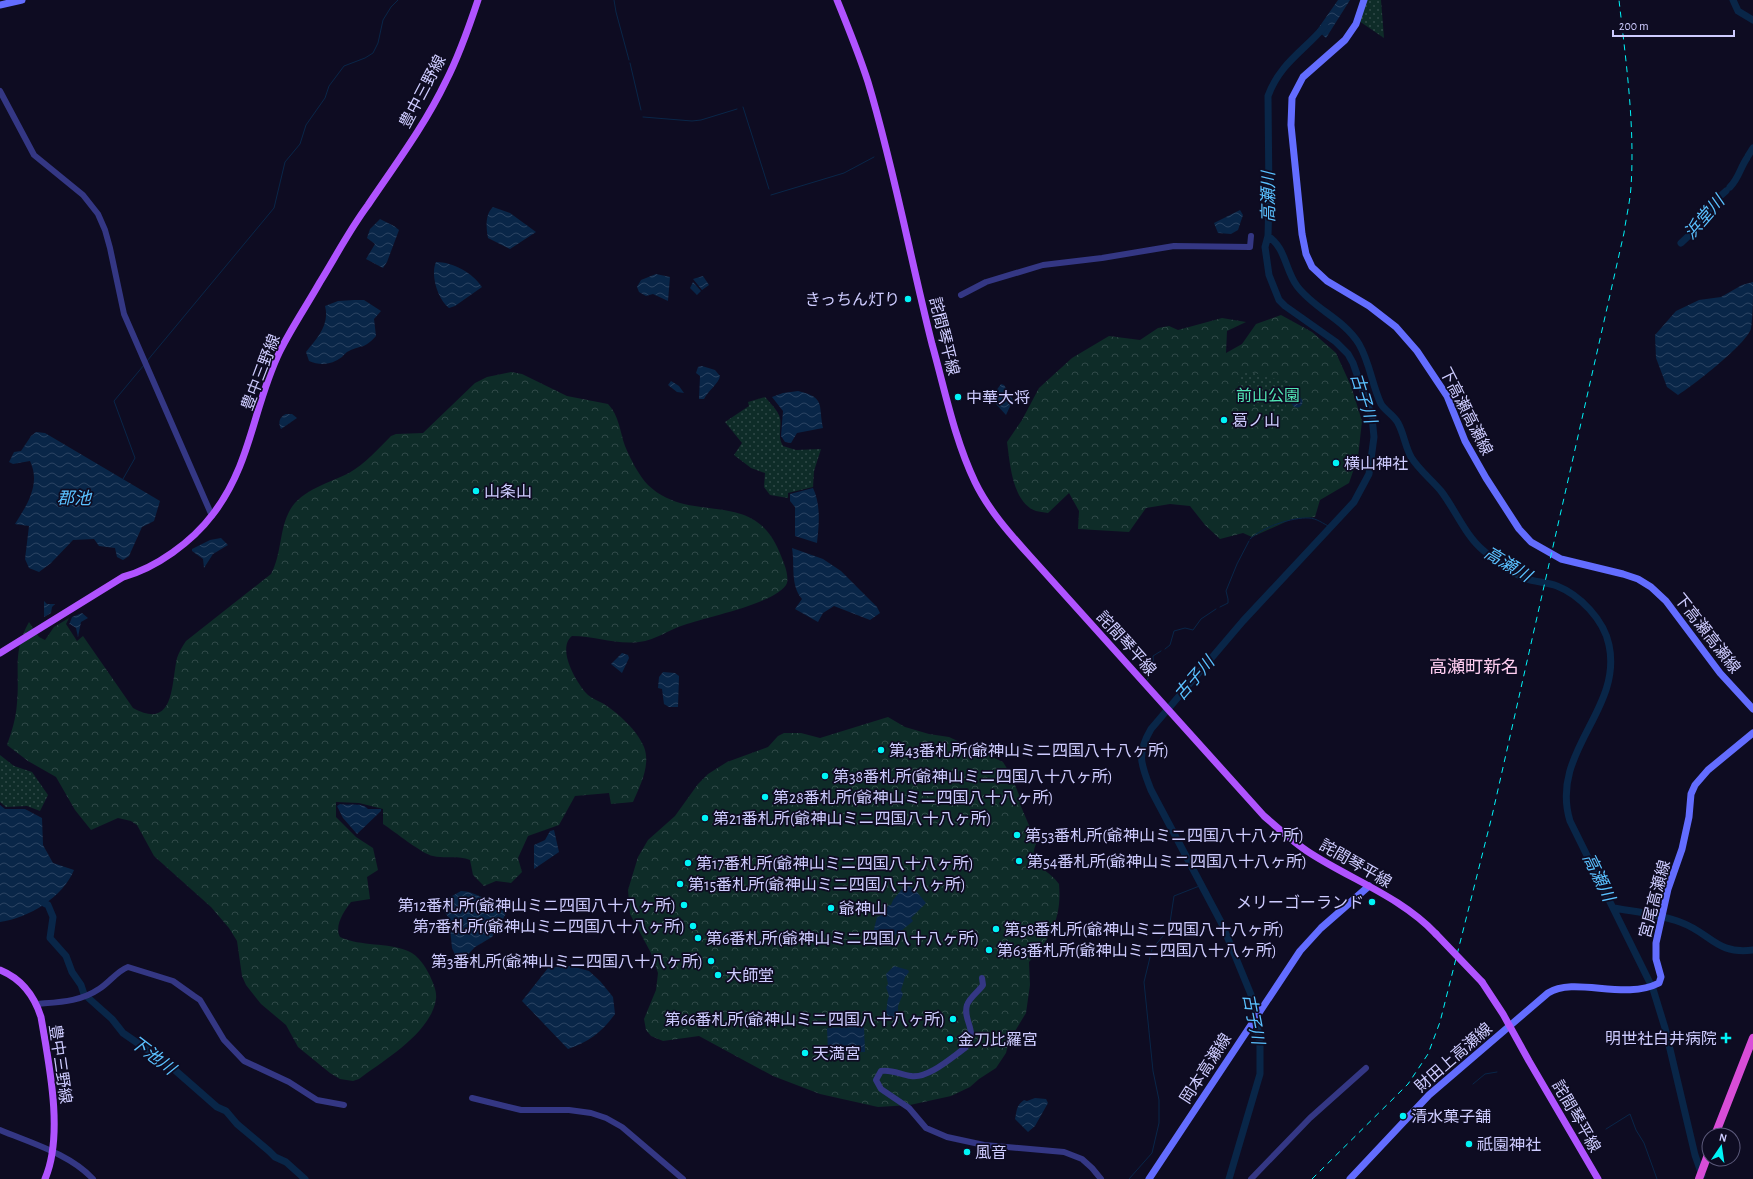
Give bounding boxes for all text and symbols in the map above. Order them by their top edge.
scale bar [1613,12,1734,38]
text: 200 m [1619,20,1649,32]
street label: 豊中三野線 [396,52,449,131]
water label: 高瀬川 [1259,170,1277,223]
water label: 浜堂川 [1680,190,1729,242]
place label: きっちん灯り [805,291,900,308]
marker: きっちん灯り [903,294,913,304]
street label: 詫間琴平線 [927,295,962,377]
street label: 豊中三野線 [238,332,283,413]
street label: 下高瀬高瀬線 [1437,365,1496,458]
water label: 古子川 [1348,371,1381,427]
park label: 前山公園 [1236,387,1300,404]
place label: 中華大将 [966,389,1030,406]
marker: 中華大将 [953,392,963,402]
place label: 葛ノ山 [1232,413,1280,429]
marker: 葛ノ山 [1219,415,1229,425]
place label: 横山神社 [1344,456,1408,472]
marker: 横山神社 [1331,458,1341,468]
place label: 山条山 [484,483,532,500]
marker: 山条山 [471,486,481,496]
water label: 郡池 [57,489,93,507]
water label: 高瀬川 [1482,543,1536,586]
street label: 下高瀬高瀬線 [1671,590,1744,676]
street label: 詫間琴平線 [1094,608,1160,679]
water label: 古子川 [1170,651,1219,703]
district label: 高瀬町新名 [1429,657,1519,677]
place label: 第43番札所(爺神山ミニ四国八十八ヶ所) [889,742,1169,759]
marker: 第43番札所(爺神山ミニ四国八十八ヶ所) [876,745,886,755]
place label: 第38番札所(爺神山ミニ四国八十八ヶ所) [833,768,1113,785]
marker: 第38番札所(爺神山ミニ四国八十八ヶ所) [820,771,830,781]
place label: 第28番札所(爺神山ミニ四国八十八ヶ所) [773,789,1053,806]
marker: 第28番札所(爺神山ミニ四国八十八ヶ所) [760,792,770,802]
place label: 第21番札所(爺神山ミニ四国八十八ヶ所) [713,810,991,827]
marker: 第21番札所(爺神山ミニ四国八十八ヶ所) [700,813,710,823]
place label: 第53番札所(爺神山ミニ四国八十八ヶ所) [1025,827,1304,844]
marker: 第53番札所(爺神山ミニ四国八十八ヶ所) [1012,830,1022,840]
street label: 詫間琴平線 [1317,836,1395,891]
water label: 高瀬川 [1580,850,1619,906]
place label: 第54番札所(爺神山ミニ四国八十八ヶ所) [1027,853,1307,870]
place label: 第17番札所(爺神山ミニ四国八十八ヶ所) [696,855,974,872]
marker: 第54番札所(爺神山ミニ四国八十八ヶ所) [1014,856,1024,866]
marker: 第17番札所(爺神山ミニ四国八十八ヶ所) [683,858,693,868]
street label: 宮尾高瀬線 [1636,858,1673,940]
place label: 第15番札所(爺神山ミニ四国八十八ヶ所) [688,876,966,893]
marker: 第15番札所(爺神山ミニ四国八十八ヶ所) [675,879,685,889]
place label: メリーゴーランド [1236,894,1364,911]
place label: 第12番札所(爺神山ミニ四国八十八ヶ所) [398,897,676,914]
marker: メリーゴーランド [1367,897,1377,907]
marker: 第12番札所(爺神山ミニ四国八十八ヶ所) [679,900,689,910]
place label: 爺神山 [839,900,887,917]
marker: 爺神山 [826,903,836,913]
place label: 第7番札所(爺神山ミニ四国八十八ヶ所) [413,918,685,935]
marker: 第7番札所(爺神山ミニ四国八十八ヶ所) [688,921,698,931]
place label: 第58番札所(爺神山ミニ四国八十八ヶ所) [1004,921,1284,938]
marker: 第58番札所(爺神山ミニ四国八十八ヶ所) [991,924,1001,934]
place label: 第6番札所(爺神山ミニ四国八十八ヶ所) [706,930,979,947]
marker: 第6番札所(爺神山ミニ四国八十八ヶ所) [693,933,703,943]
place label: 第63番札所(爺神山ミニ四国八十八ヶ所) [997,942,1277,959]
marker: 第63番札所(爺神山ミニ四国八十八ヶ所) [984,945,994,955]
place label: 第3番札所(爺神山ミニ四国八十八ヶ所) [431,953,703,970]
marker: 第3番札所(爺神山ミニ四国八十八ヶ所) [706,956,716,966]
place label: 大師堂 [726,967,774,984]
marker: 大師堂 [713,970,723,980]
water label: 古子川 [1240,992,1268,1048]
place label: 第66番札所(爺神山ミニ四国八十八ヶ所) [664,1011,945,1028]
marker: 第66番札所(爺神山ミニ四国八十八ヶ所) [948,1014,958,1024]
street label: 財田上高瀬線 [1412,1019,1495,1095]
street label: 豊中三野線 [47,1023,74,1105]
street label: 岡本高瀬線 [1177,1030,1234,1106]
place label: 明世社白井病院 [1605,1030,1717,1047]
water label: 下池川 [127,1032,180,1079]
place label: 金刀比羅宮 [958,1032,1038,1048]
marker: 明世社白井病院 [1720,1032,1732,1044]
marker: 金刀比羅宮 [945,1034,955,1044]
place label: 天満宮 [813,1046,861,1062]
marker: 天満宮 [800,1048,810,1058]
street label: 詫間琴平線 [1549,1077,1604,1155]
place label: 清水菓子舗 [1411,1109,1491,1125]
marker: 清水菓子舗 [1398,1111,1408,1121]
north arrow [1701,1127,1741,1167]
text: N [1718,1132,1728,1144]
place label: 祇園神社 [1477,1136,1541,1153]
marker: 祇園神社 [1464,1139,1474,1149]
place label: 風音 [975,1145,1007,1161]
marker: 風音 [962,1147,972,1157]

